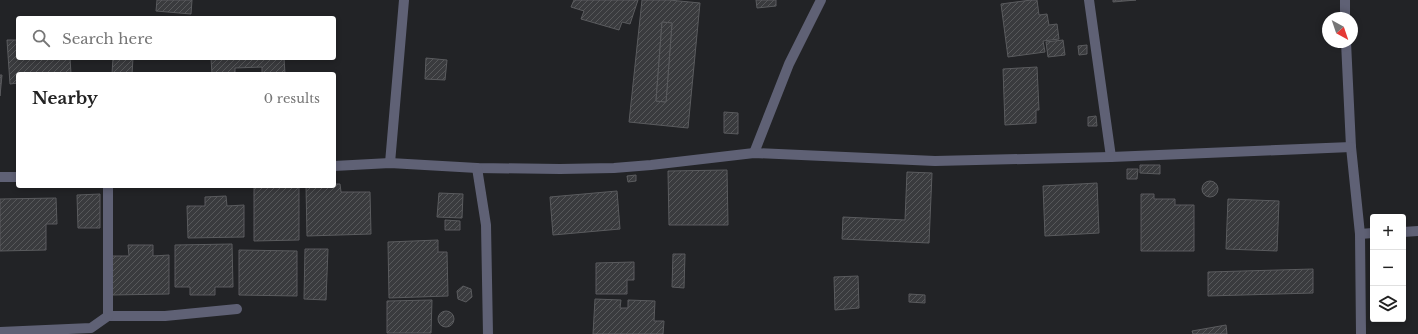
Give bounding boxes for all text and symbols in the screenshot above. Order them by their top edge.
north arrow [1322,12,1358,48]
search box [16,16,336,60]
icon: search [30,27,52,49]
text: Search here [62,29,153,48]
text: Nearby [32,88,98,109]
text: 0 results [264,90,320,107]
map controls [1370,214,1406,322]
button: + [1370,214,1406,250]
button: − [1370,250,1406,286]
button: layers [1370,286,1406,322]

